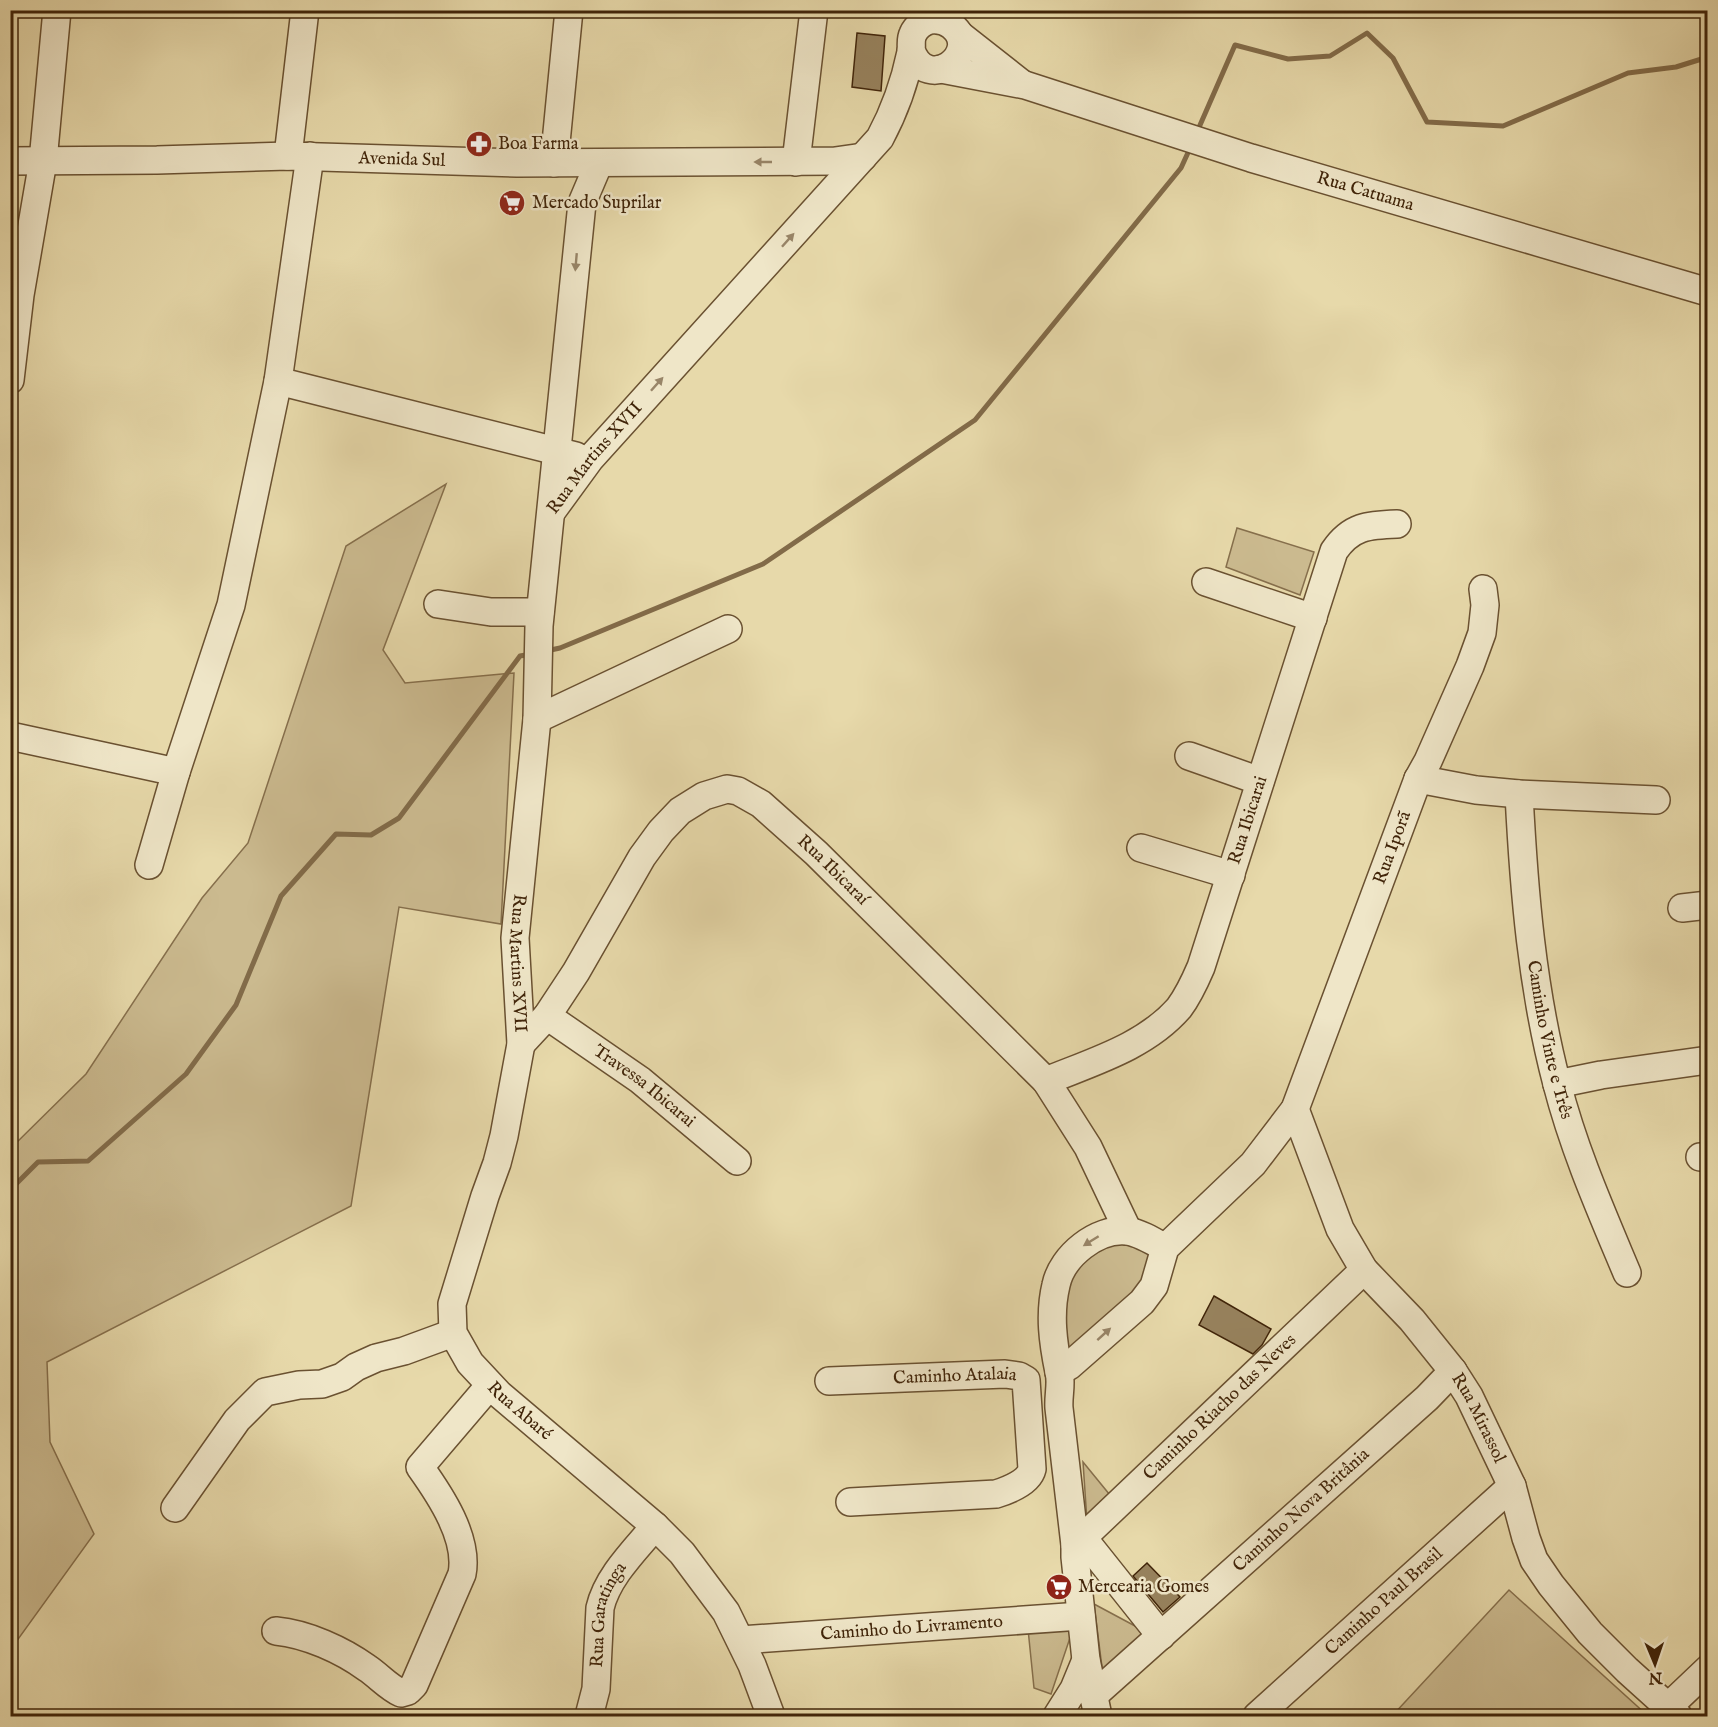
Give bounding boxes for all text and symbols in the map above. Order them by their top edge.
pharmacy icon: Boa Farma [464,129,494,159]
place label: Boa Farma [498,133,579,156]
street label: Avenida Sul [357,147,446,172]
one-way arrow [754,157,773,167]
street label: Rua Catuama [1314,166,1417,217]
supermarket icon: Mercado Suprilar [497,188,527,218]
place label: Mercado Suprilar [532,192,662,215]
one-way arrow [781,233,794,248]
one-way arrow [571,252,581,271]
one-way arrow [650,378,664,392]
street label: Rua Martins XVII [542,397,648,519]
street label: Rua Ibicarai [1223,773,1273,867]
street label: Rua Iporã [1368,808,1417,887]
street label: Rua Ibicaraí [792,830,875,911]
street label: Rua Martins XVII [503,893,532,1033]
street label: Caminho Vinte e Três [1522,959,1578,1122]
street label: Travessa Ibicarai [589,1040,700,1133]
one-way arrow [1083,1236,1099,1247]
one-way arrow [1096,1328,1112,1341]
street label: Caminho Riacho das Neves [1139,1329,1301,1485]
street label: Caminho Atalaia [893,1362,1018,1390]
street label: Rua Mirassol [1446,1369,1511,1467]
street label: Rua Abaré [482,1377,557,1446]
street label: Caminho Nova Britânia [1228,1443,1375,1577]
street label: Caminho Paul Brasil [1320,1542,1448,1661]
street label: Rua Garatinga [586,1557,632,1668]
supermarket icon: Mercearia Gomes [1044,1572,1074,1602]
place label: Mercearia Gomes [1078,1576,1209,1599]
street label: Caminho do Livramento [820,1610,1004,1646]
north arrow [1625,1634,1685,1694]
text: N [1648,1667,1664,1687]

